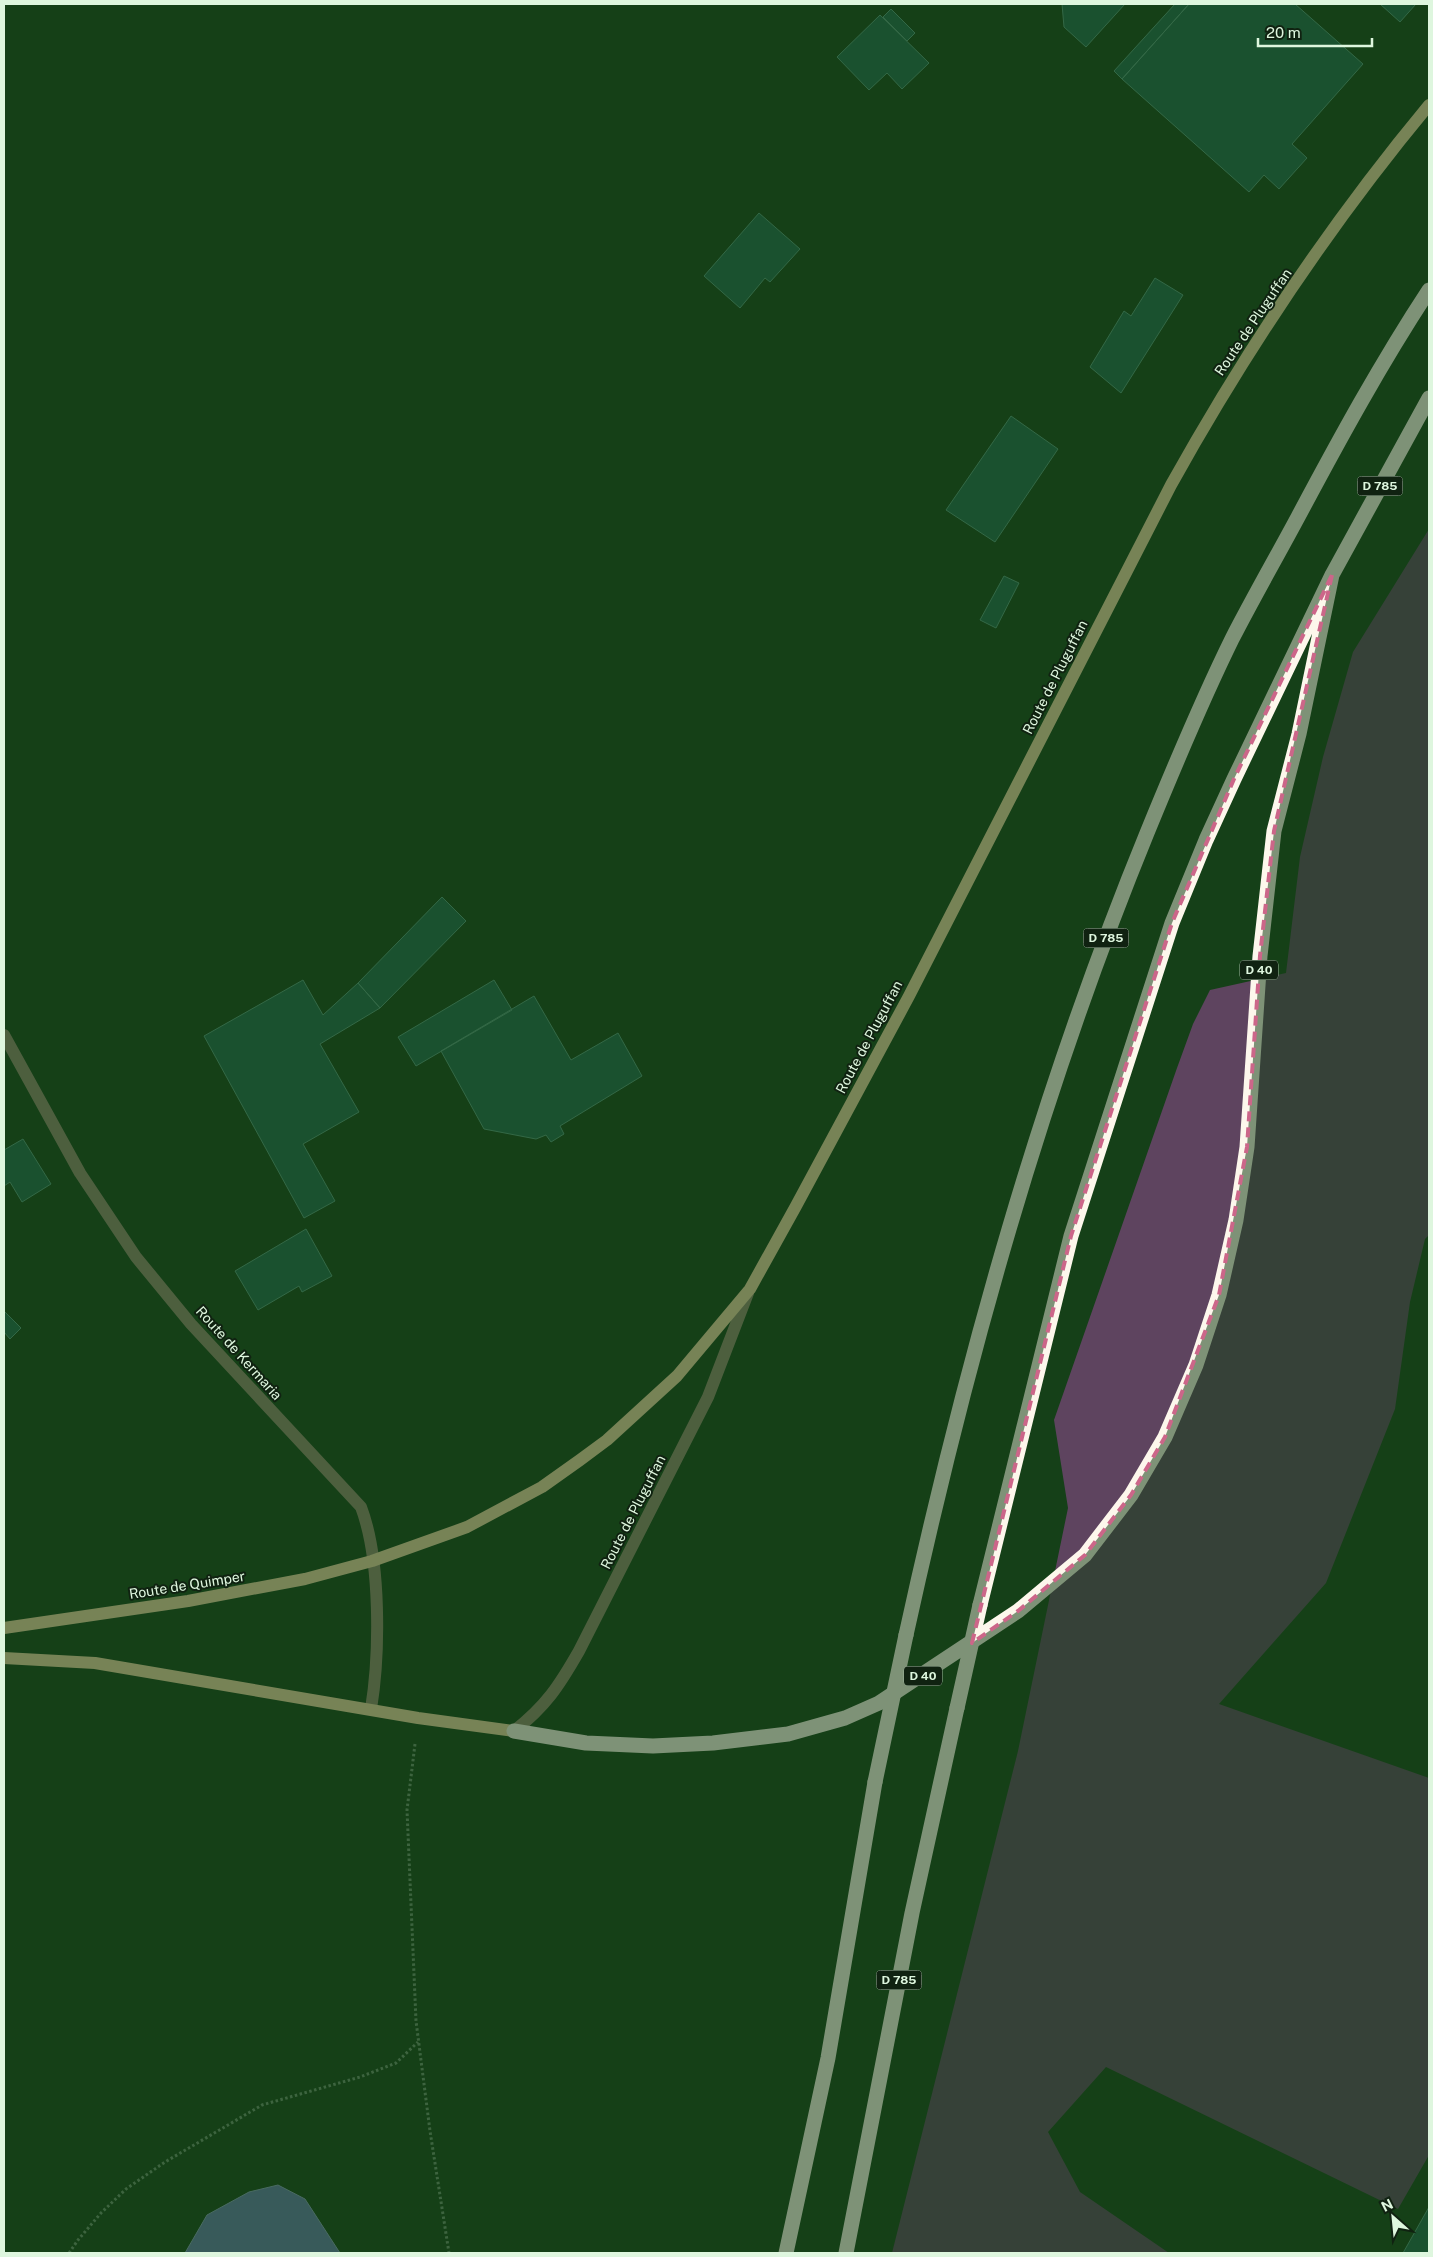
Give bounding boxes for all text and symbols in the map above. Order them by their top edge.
scale bar [1258,15,1372,47]
text: 20 m [1266,24,1301,41]
street label: Route de Pluguffan [1211,266,1295,378]
road number: D 785 [1358,476,1402,496]
street label: Route de Pluguffan [1019,617,1091,737]
road number: D 785 [1084,928,1128,948]
road number: D 40 [1240,960,1278,980]
street label: Route de Pluguffan [832,978,906,1096]
street label: Route de Kermaria [193,1303,285,1403]
street label: Route de Pluguffan [597,1452,669,1572]
street label: Route de Quimper [128,1568,246,1602]
road number: D 40 [904,1666,942,1685]
road number: D 785 [876,1970,922,1990]
north arrow [1368,2192,1418,2242]
text: N [1379,2196,1396,2215]

